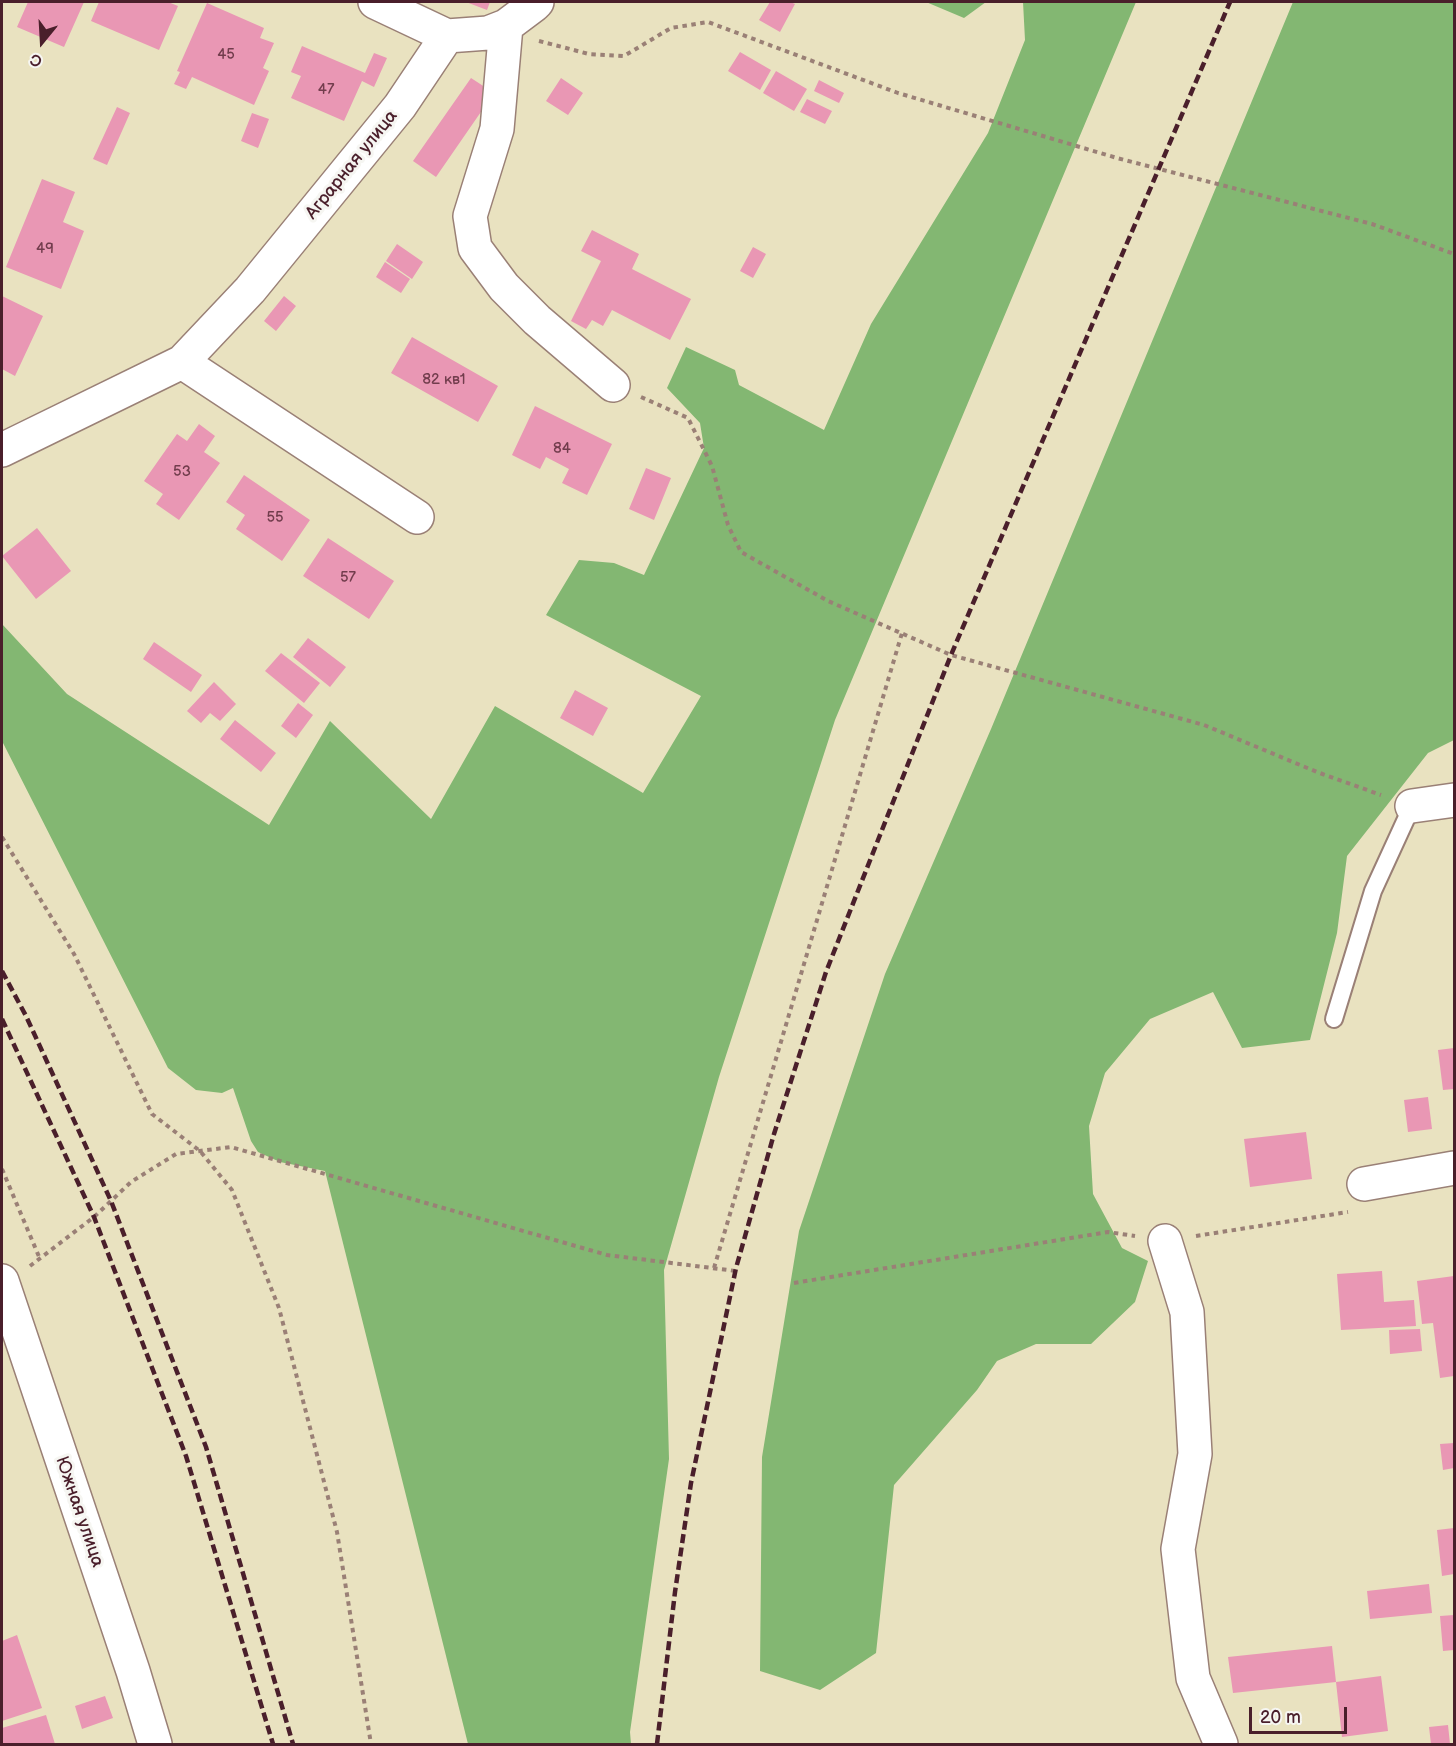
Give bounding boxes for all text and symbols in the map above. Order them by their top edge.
north arrow [12,12,72,72]
house number: 45 [217,46,235,64]
text: С [28,49,45,70]
house number: 47 [318,81,334,99]
street label: Аграрная улица [301,106,403,224]
house number: 49 [36,240,54,258]
house number: 82 кв1 [422,371,466,389]
house number: 84 [553,440,571,458]
house number: 53 [173,463,191,481]
house number: 55 [266,509,284,527]
house number: 57 [340,569,356,587]
street label: Южная улица [50,1454,108,1570]
scale bar [1252,1695,1350,1733]
text: 20 m [1260,1707,1301,1728]

